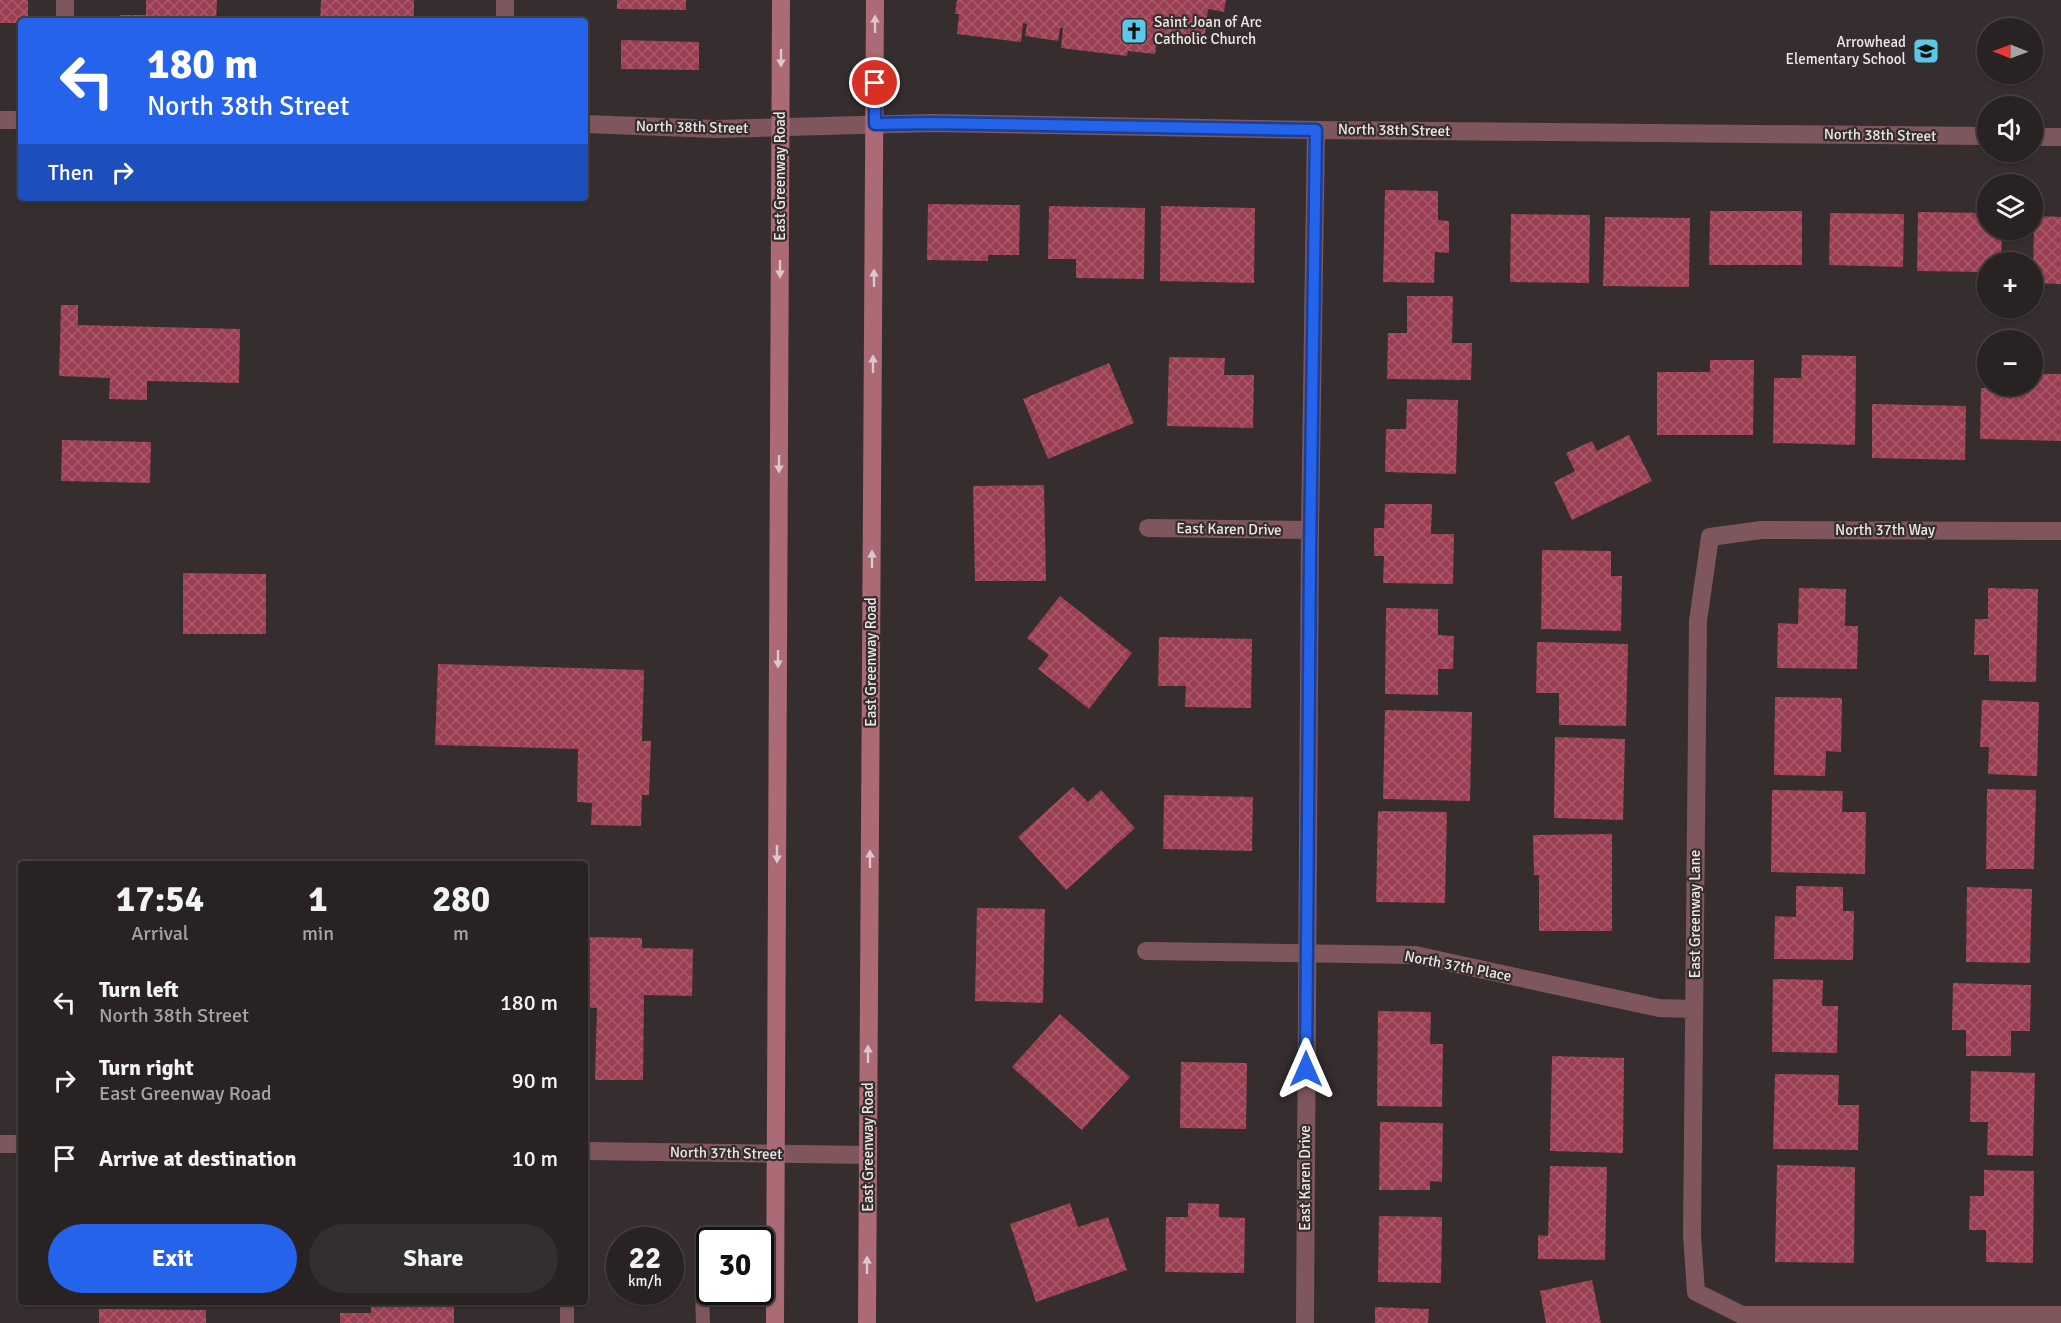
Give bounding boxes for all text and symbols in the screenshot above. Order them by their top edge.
place label: Saint Joan of Arc Catholic Church [1154,13,1262,48]
one-way arrow [870,14,880,33]
church icon: Saint Joan of Arc Catholic Church [1119,16,1149,46]
north arrow [1977,18,2043,84]
map controls [1977,18,2043,396]
place label: Arrowhead Elementary School [1785,33,1906,68]
school or university icon: Arrowhead Elementary School [1911,36,1941,66]
text: 180 m [147,39,258,90]
icon: left [48,42,126,120]
one-way arrow [776,49,785,68]
pin [849,57,900,108]
icon: arrive [858,66,891,99]
text: North 38th Street [147,90,350,123]
button: sound [1977,96,2043,162]
street label: East Greenway Road [771,111,789,241]
street label: North 38th Street [636,117,748,137]
street label: North 38th Street [1338,120,1450,140]
street label: North 38th Street [1824,125,1936,145]
icon: right [106,156,139,189]
text: Then [48,159,94,186]
button: layers [1977,174,2043,240]
button: + [1977,252,2043,318]
one-way arrow [775,260,785,279]
one-way arrow [869,268,879,287]
button: − [1977,330,2043,396]
one-way arrow [868,355,878,374]
one-way arrow [774,455,784,474]
street label: East Karen Drive [1176,519,1282,539]
street label: North 37th Way [1835,521,1935,539]
one-way arrow [867,550,877,569]
street label: East Greenway Road [862,597,880,727]
one-way arrow [773,650,783,669]
one-way arrow [772,845,782,864]
one-way arrow [865,850,875,869]
street label: East Greenway Lane [1686,850,1704,978]
text: 17:54 [116,877,204,922]
text: 1 [308,877,328,922]
text: 280 [432,877,490,922]
text: Arrival [131,921,189,946]
text: min [302,921,334,946]
text: m [453,921,469,946]
street label: North 37th Place [1403,947,1513,985]
text: Turn left [99,976,179,1003]
icon: left [48,986,81,1019]
text: 180 m [500,989,558,1016]
text: North 38th Street [99,1003,249,1028]
position arrow [1274,1037,1338,1101]
one-way arrow [863,1045,873,1064]
text: Turn right [99,1054,194,1081]
icon: right [48,1064,81,1097]
text: 90 m [512,1067,558,1094]
text: East Greenway Road [99,1081,272,1106]
street label: East Greenway Road [859,1082,877,1212]
street label: East Karen Drive [1296,1125,1314,1231]
icon: arrive [48,1142,81,1175]
street label: North 37th Street [670,1143,782,1163]
text: Arrive at destination [99,1145,296,1172]
text: 10 m [512,1145,558,1172]
button: Exit [48,1224,297,1293]
button: Share [309,1224,558,1293]
speed limit sign: 30 [696,1227,774,1305]
text: 22 [629,1240,661,1277]
one-way arrow [862,1255,872,1274]
text: km/h [628,1272,662,1290]

